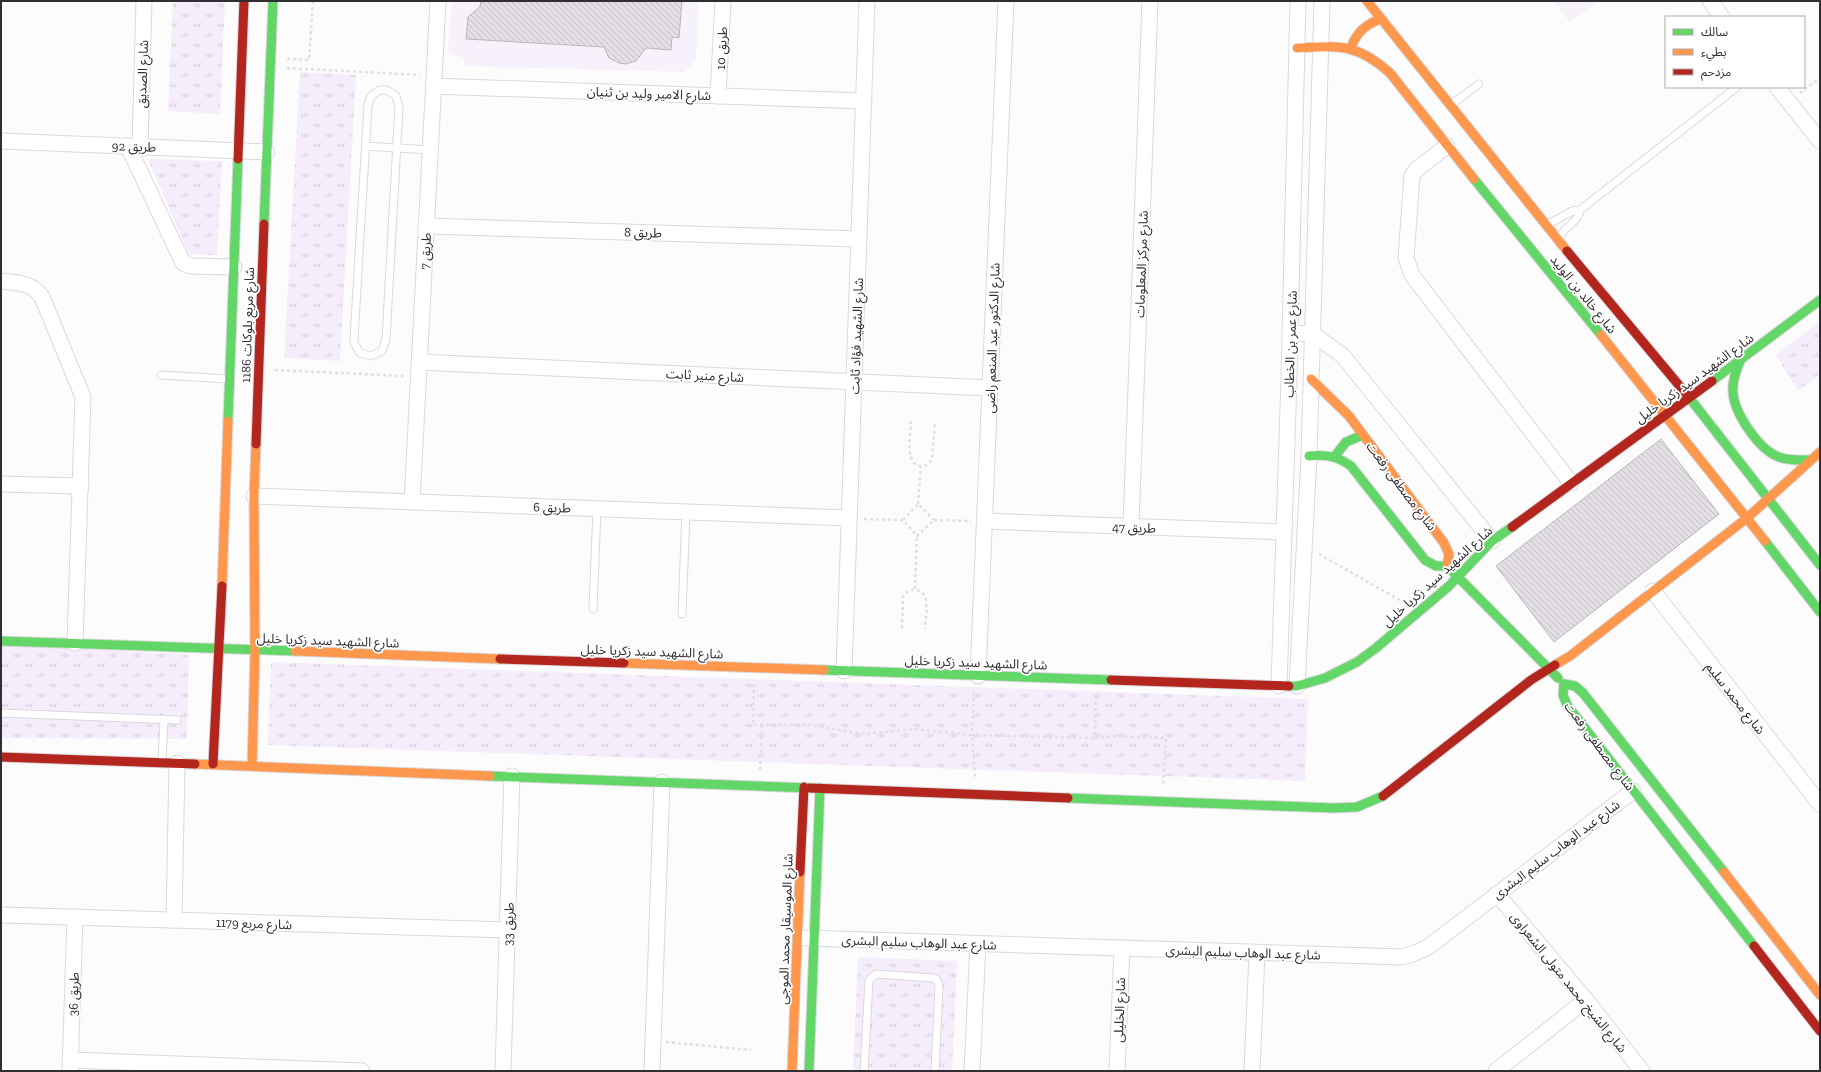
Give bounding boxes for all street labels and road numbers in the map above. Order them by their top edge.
street label: طريق 10 [713,26,731,70]
street label: شارع الصديق [134,40,154,109]
street label: شارع الامير وليد بن ثنيان [586,84,711,106]
street label: طريق 92 [111,138,157,156]
street label: شارع مركز المعلومات [1132,210,1154,318]
street label: طريق 8 [624,224,662,242]
street label: طريق 7 [417,232,435,270]
street label: شارع خالد بن الوليد [1545,252,1620,338]
street label: شارع الدكتور عبد المنعم راضى [982,262,1006,414]
street label: شارع مربع بلوكات 1186 [238,267,260,383]
street label: شارع الشهيد فؤاد ثابت [847,277,869,395]
street label: شارع عمر بن الخطاب [1281,290,1303,398]
street label: شارع الشهيد سيد زكريا خليل [1632,330,1758,429]
street label: شارع منير ثابت [666,366,744,388]
street label: شارع مصطفى رفعت [1361,439,1440,535]
street label: طريق 6 [533,499,571,517]
street label: طريق 47 [1112,519,1156,537]
street label: شارع الشهيد سيد زكريا خليل [1379,523,1497,632]
street label: شارع الشهيد سيد زكريا خليل [256,631,400,653]
street label: شارع الشهيد سيد زكريا خليل [580,642,724,664]
street label: شارع الشهيد سيد زكريا خليل [904,653,1048,675]
street label: شارع محمد سليم [1701,659,1768,739]
street label: شارع مصطفى رفعت [1559,699,1638,795]
street label: شارع عبد الوهاب سليم البشرى [1490,797,1625,904]
street label: شارع الموسيقار محمد الموجى [775,853,799,1005]
street label: طريق 33 [500,902,518,946]
street label: شارع الشيخ محمد متولى الشعراوى [1505,909,1630,1057]
street label: شارع مربع 1179 [216,915,292,935]
street label: شارع عبد الوهاب سليم البشرى [841,932,997,956]
street label: شارع عبد الوهاب سليم البشرى [1165,942,1321,966]
street label: طريق 36 [65,971,83,1016]
street label: شارع الخليلى [1111,977,1131,1043]

